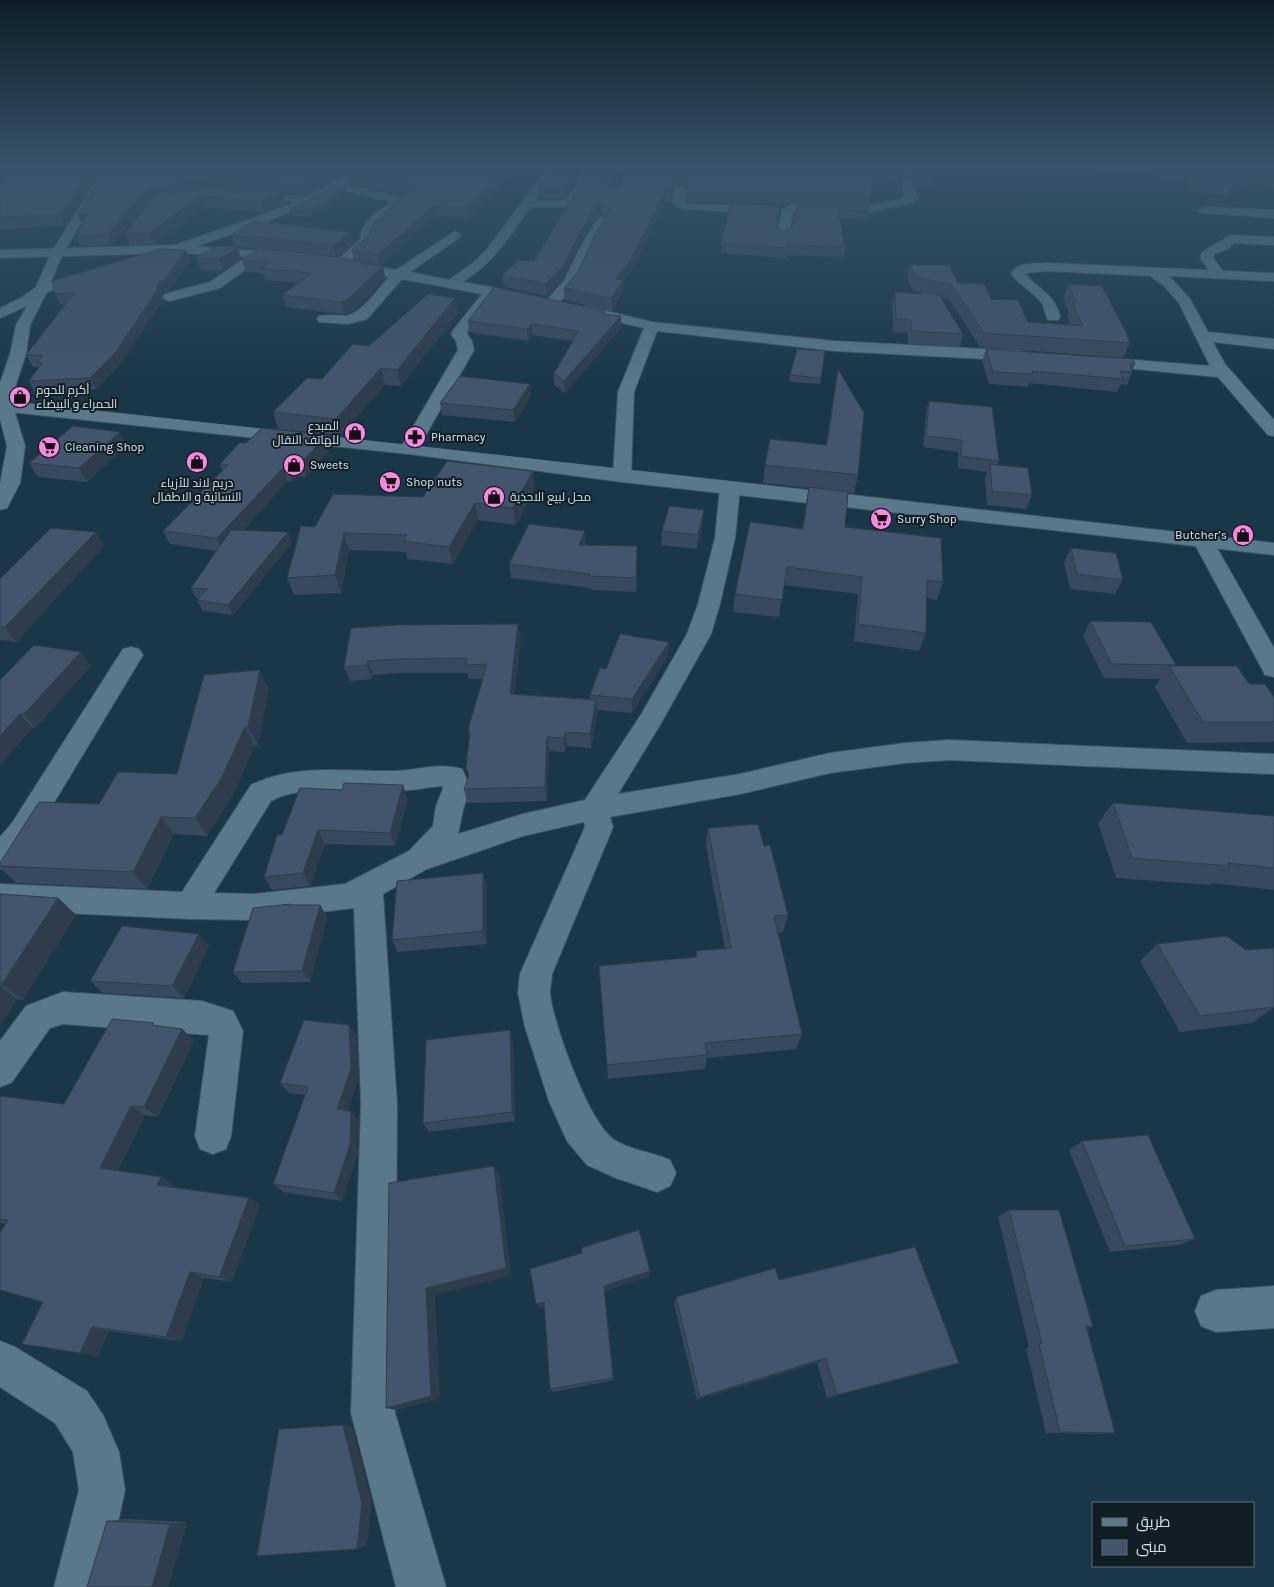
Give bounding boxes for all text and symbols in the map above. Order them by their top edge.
place label: أكرم للحوم الحمراء و البيضاء [36,382,117,411]
shop icon: أكرم للحوم الحمراء و البيضاء [8,385,32,409]
place label: المبدع للهاتف النقال [273,419,339,447]
shop icon: المبدع للهاتف النقال [343,421,367,445]
pharmacy icon: Pharmacy [403,425,427,449]
place label: Pharmacy [431,430,486,444]
supermarket icon: Cleaning Shop [37,435,61,459]
place label: Cleaning Shop [65,440,144,454]
shop icon: دريم لاند للأزياء النسائية و الاطفال [185,450,209,474]
shop icon: Sweets [282,453,306,477]
place label: Sweets [310,458,349,472]
supermarket icon: Shop nuts [378,470,402,494]
place label: Shop nuts [406,475,462,489]
place label: دريم لاند للأزياء النسائية و الاطفال [153,476,241,504]
shop icon: محل لبيع الاحذية [482,485,506,509]
place label: محل لبيع الاحذية [510,490,591,505]
supermarket icon: Surry Shop [869,507,893,531]
place label: Surry Shop [897,512,957,526]
shop icon: Butcher’s [1231,523,1255,547]
place label: Butcher’s [1175,528,1227,542]
legend [1092,1502,1254,1567]
text: طريق [1136,1513,1170,1532]
text: مبنى [1136,1538,1167,1557]

